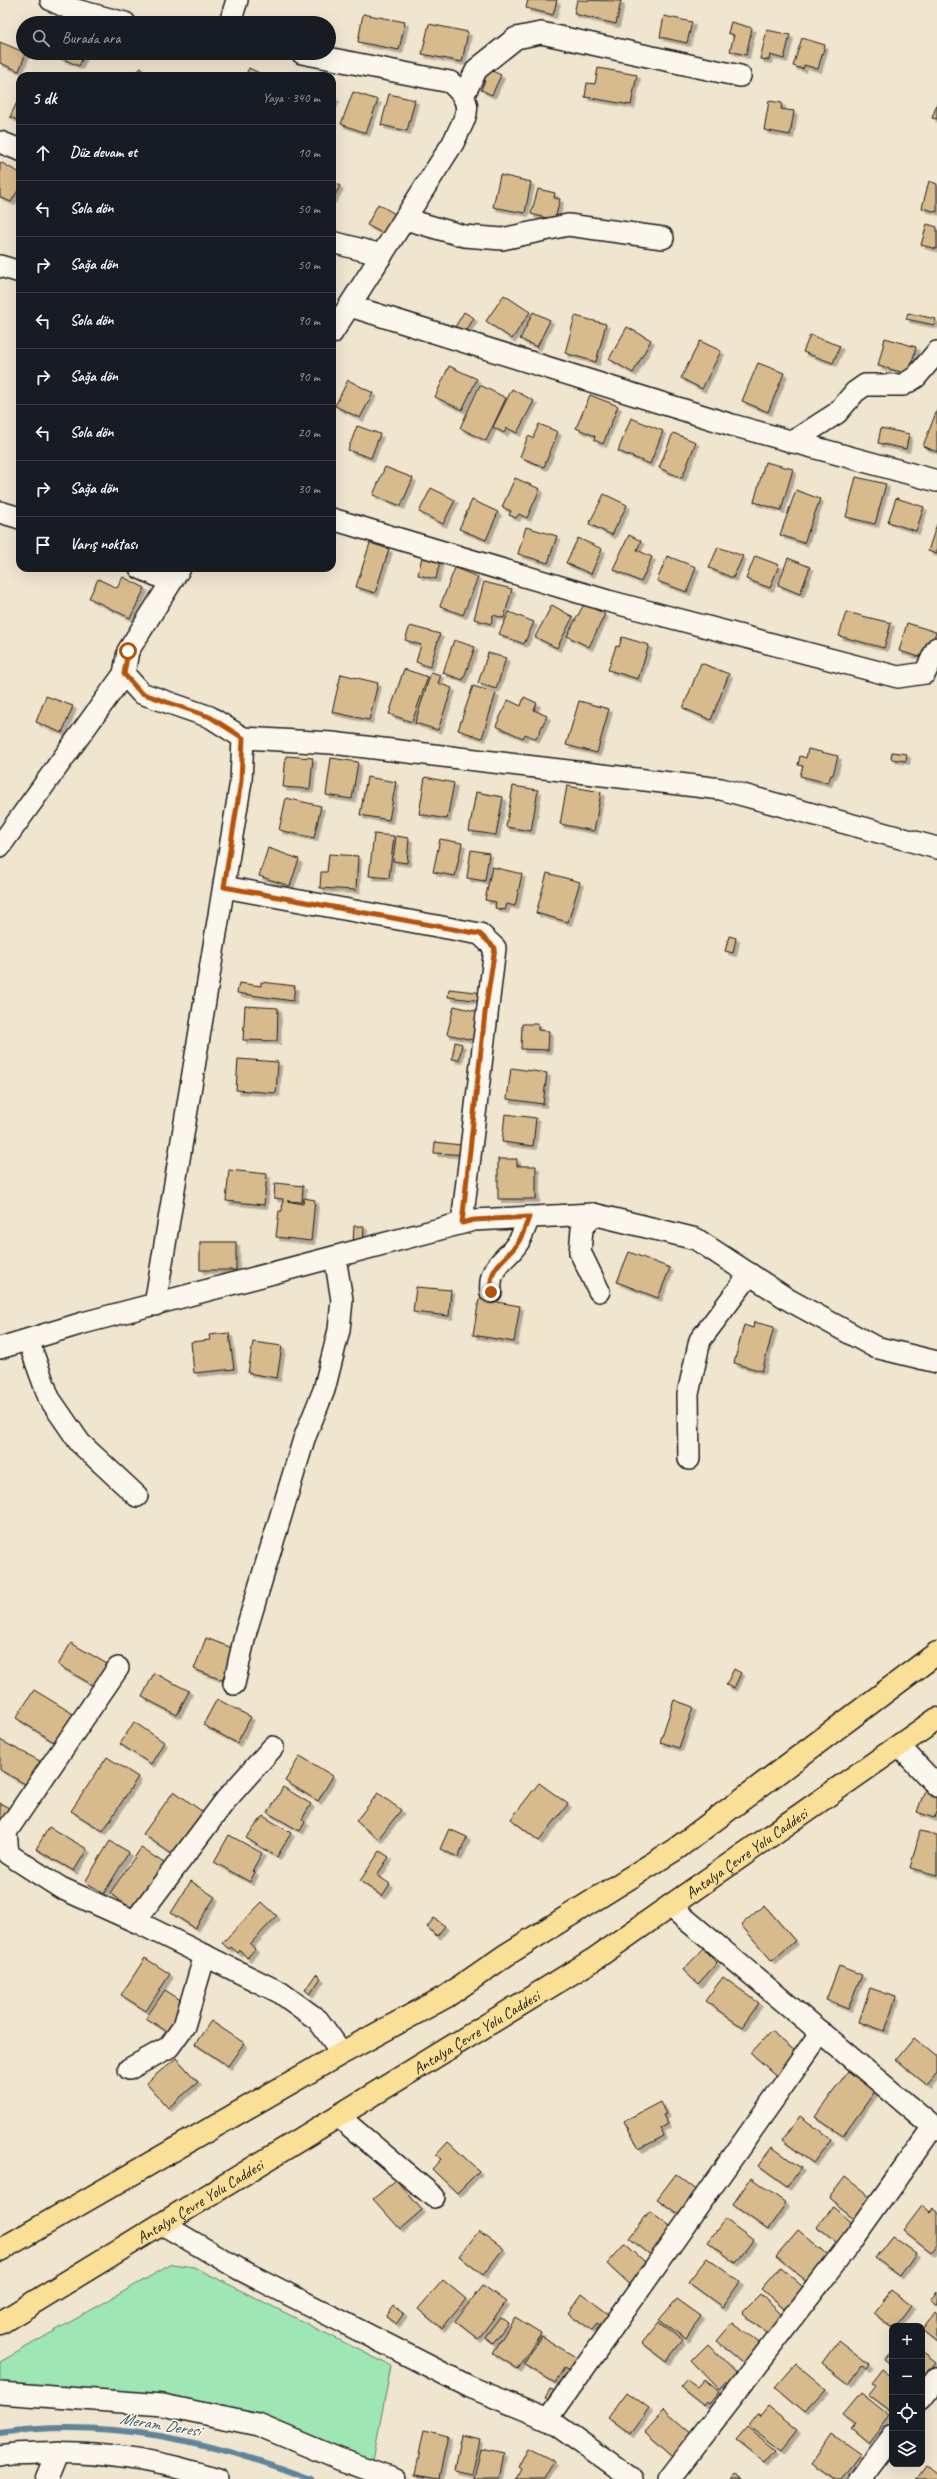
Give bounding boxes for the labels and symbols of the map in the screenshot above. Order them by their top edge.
route start [119,642,137,660]
route end [482,1283,500,1301]
street label: Antalya Çevre Yolu Caddesi [682,1803,813,1903]
street label: Antalya Çevre Yolu Caddesi [410,1985,545,2079]
street label: Antalya Çevre Yolu Caddesi [133,2154,269,2248]
water label: Meram Deresi [118,2408,205,2442]

